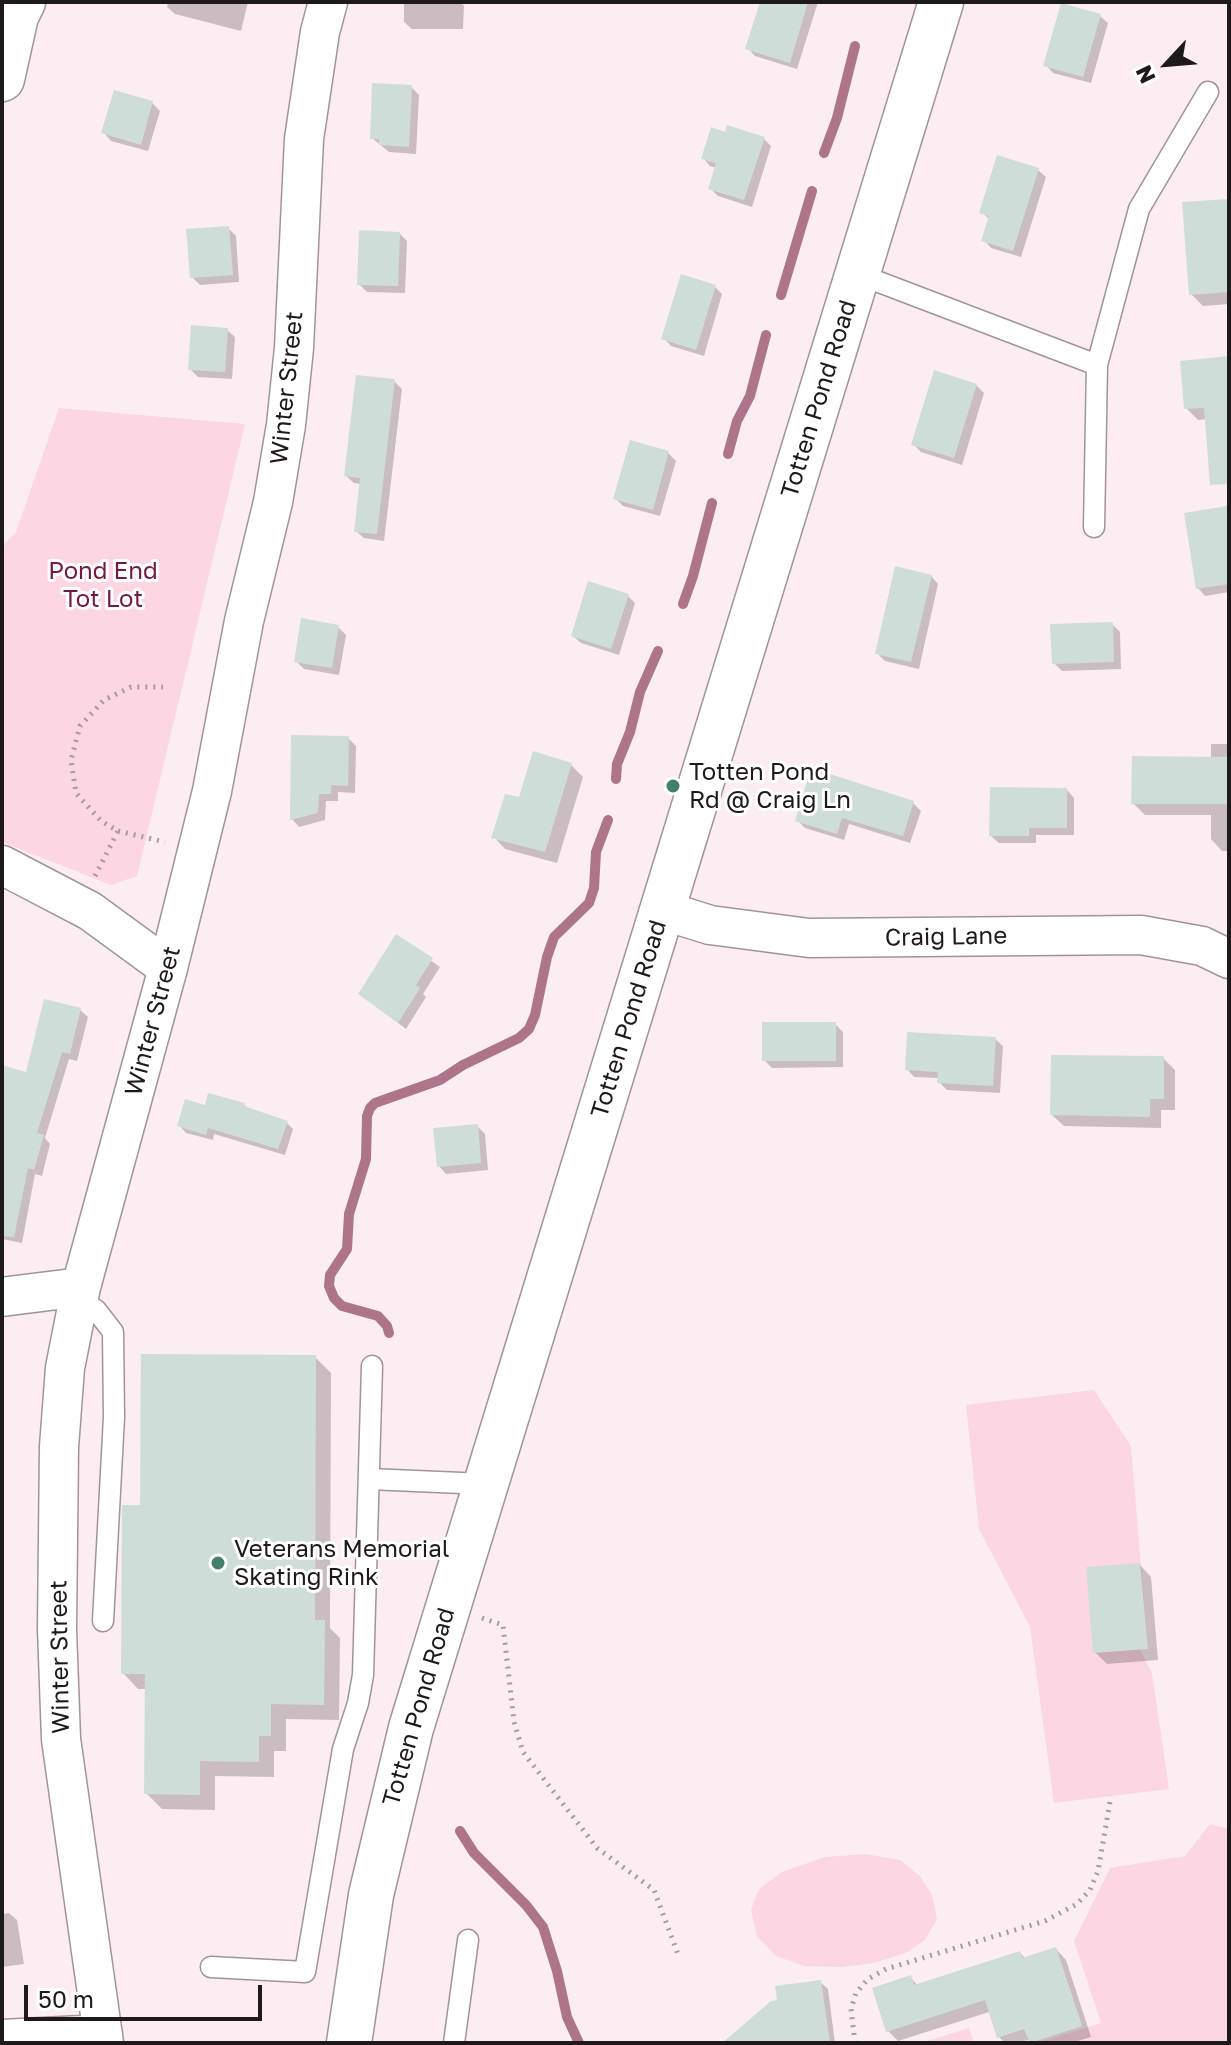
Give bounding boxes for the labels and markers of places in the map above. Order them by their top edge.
place label: Totten Pond Rd @ Craig Ln [689,758,851,814]
marker: Totten Pond Rd @ Craig Ln [664,777,682,795]
place label: Veterans Memorial Skating Rink [234,1535,449,1591]
marker: Veterans Memorial Skating Rink [209,1554,227,1572]

